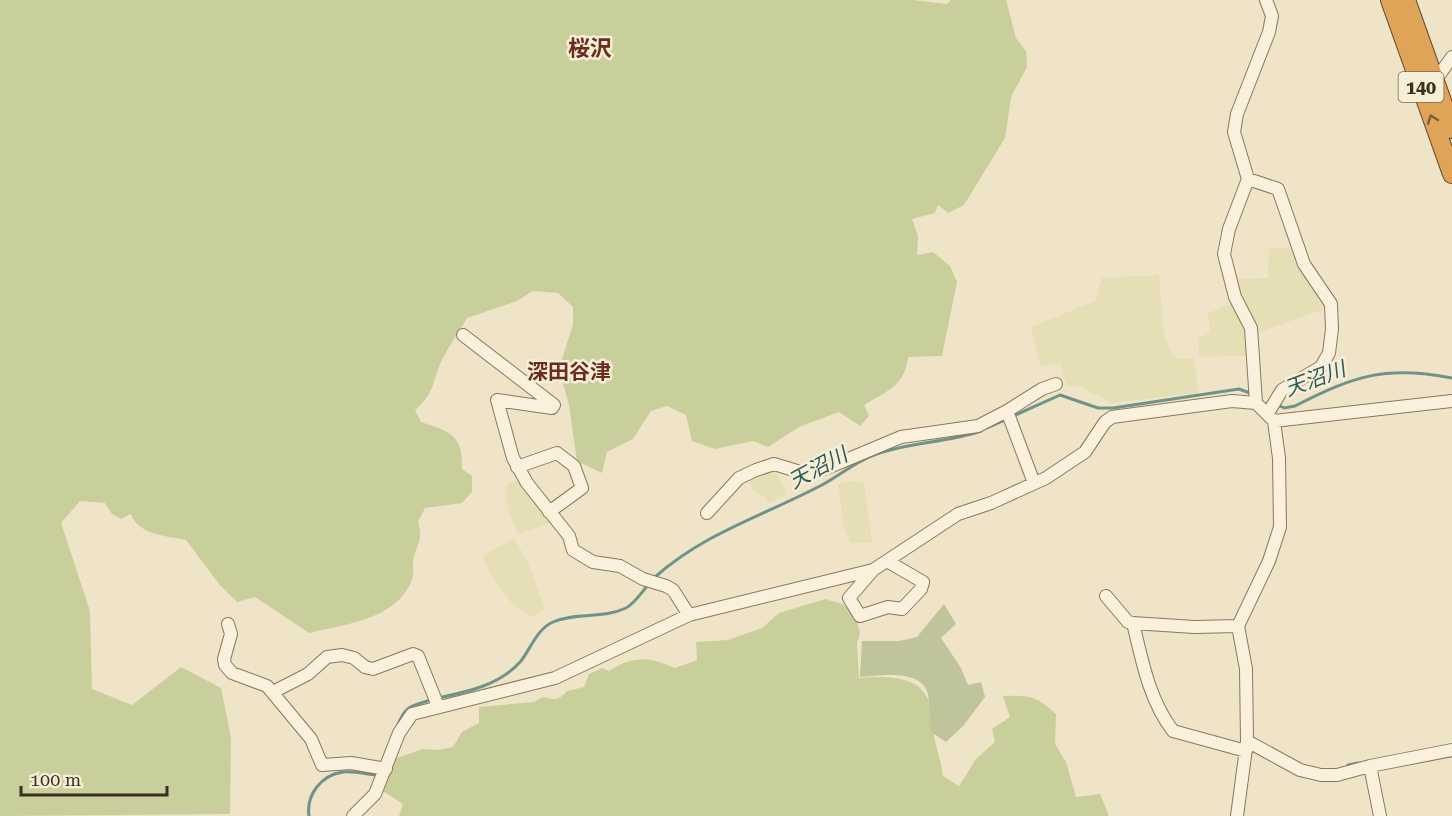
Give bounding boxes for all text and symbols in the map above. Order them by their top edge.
district label: 桜沢 [568,36,612,61]
road number: 140 [1398,72,1444,102]
one-way arrow [1427,114,1440,125]
water label: 天沼川 [1281,356,1351,401]
district label: 深田谷津 [527,360,611,384]
water label: 天沼川 [785,442,853,493]
scale bar [21,759,166,797]
text: 100 m [30,769,81,790]

